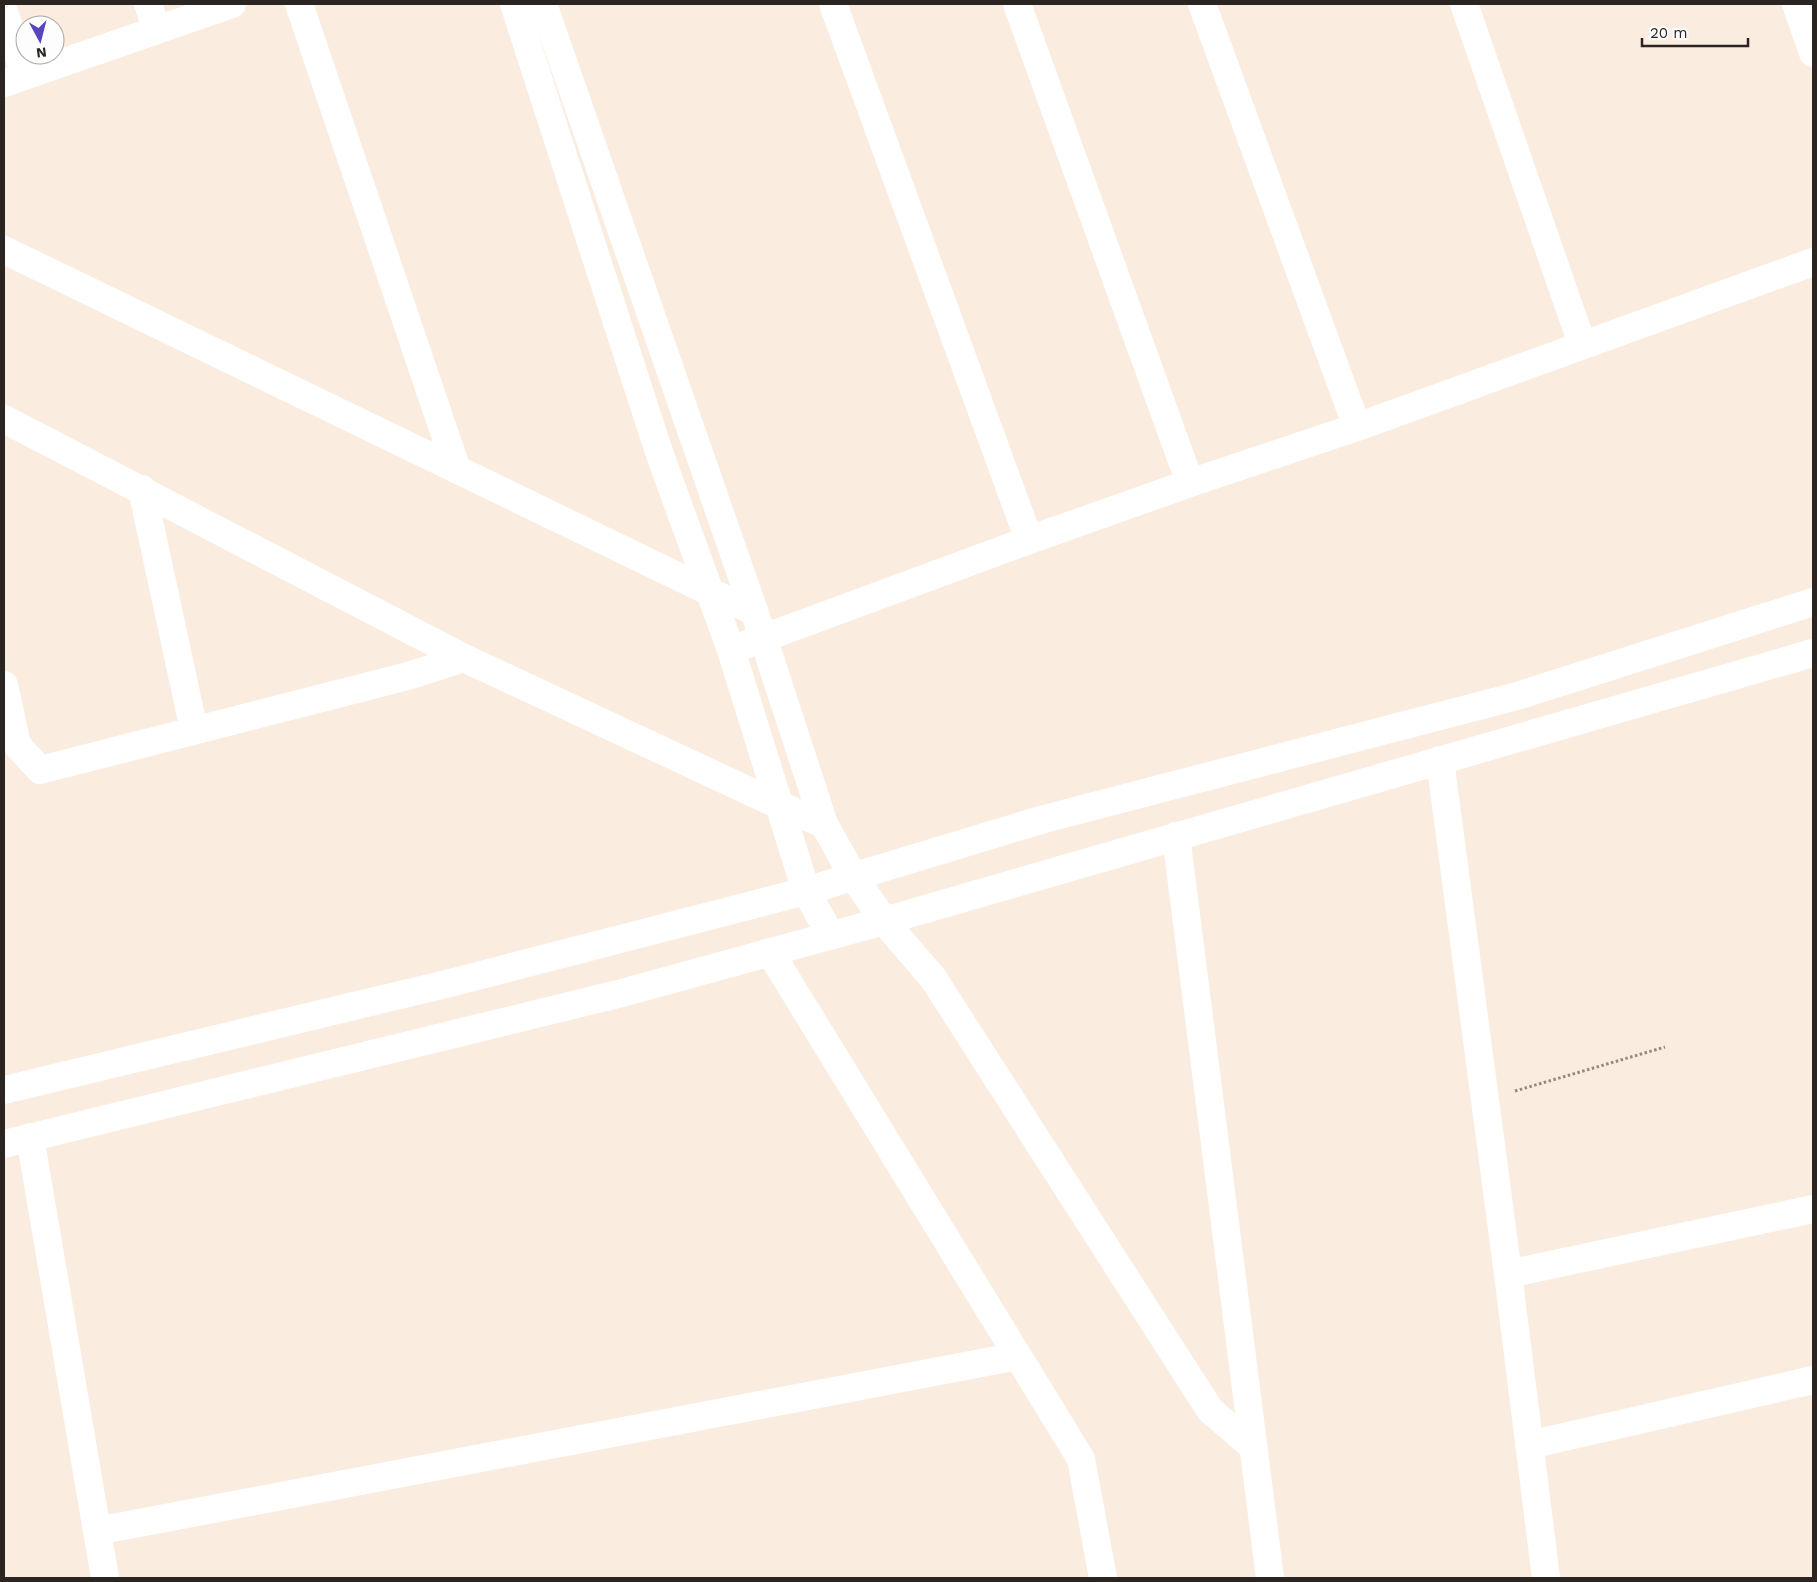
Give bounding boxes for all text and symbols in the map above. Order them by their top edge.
north arrow [15,15,65,65]
scale bar [1642,15,1748,47]
text: 20 m [1650,24,1688,42]
text: N [35,44,48,61]

